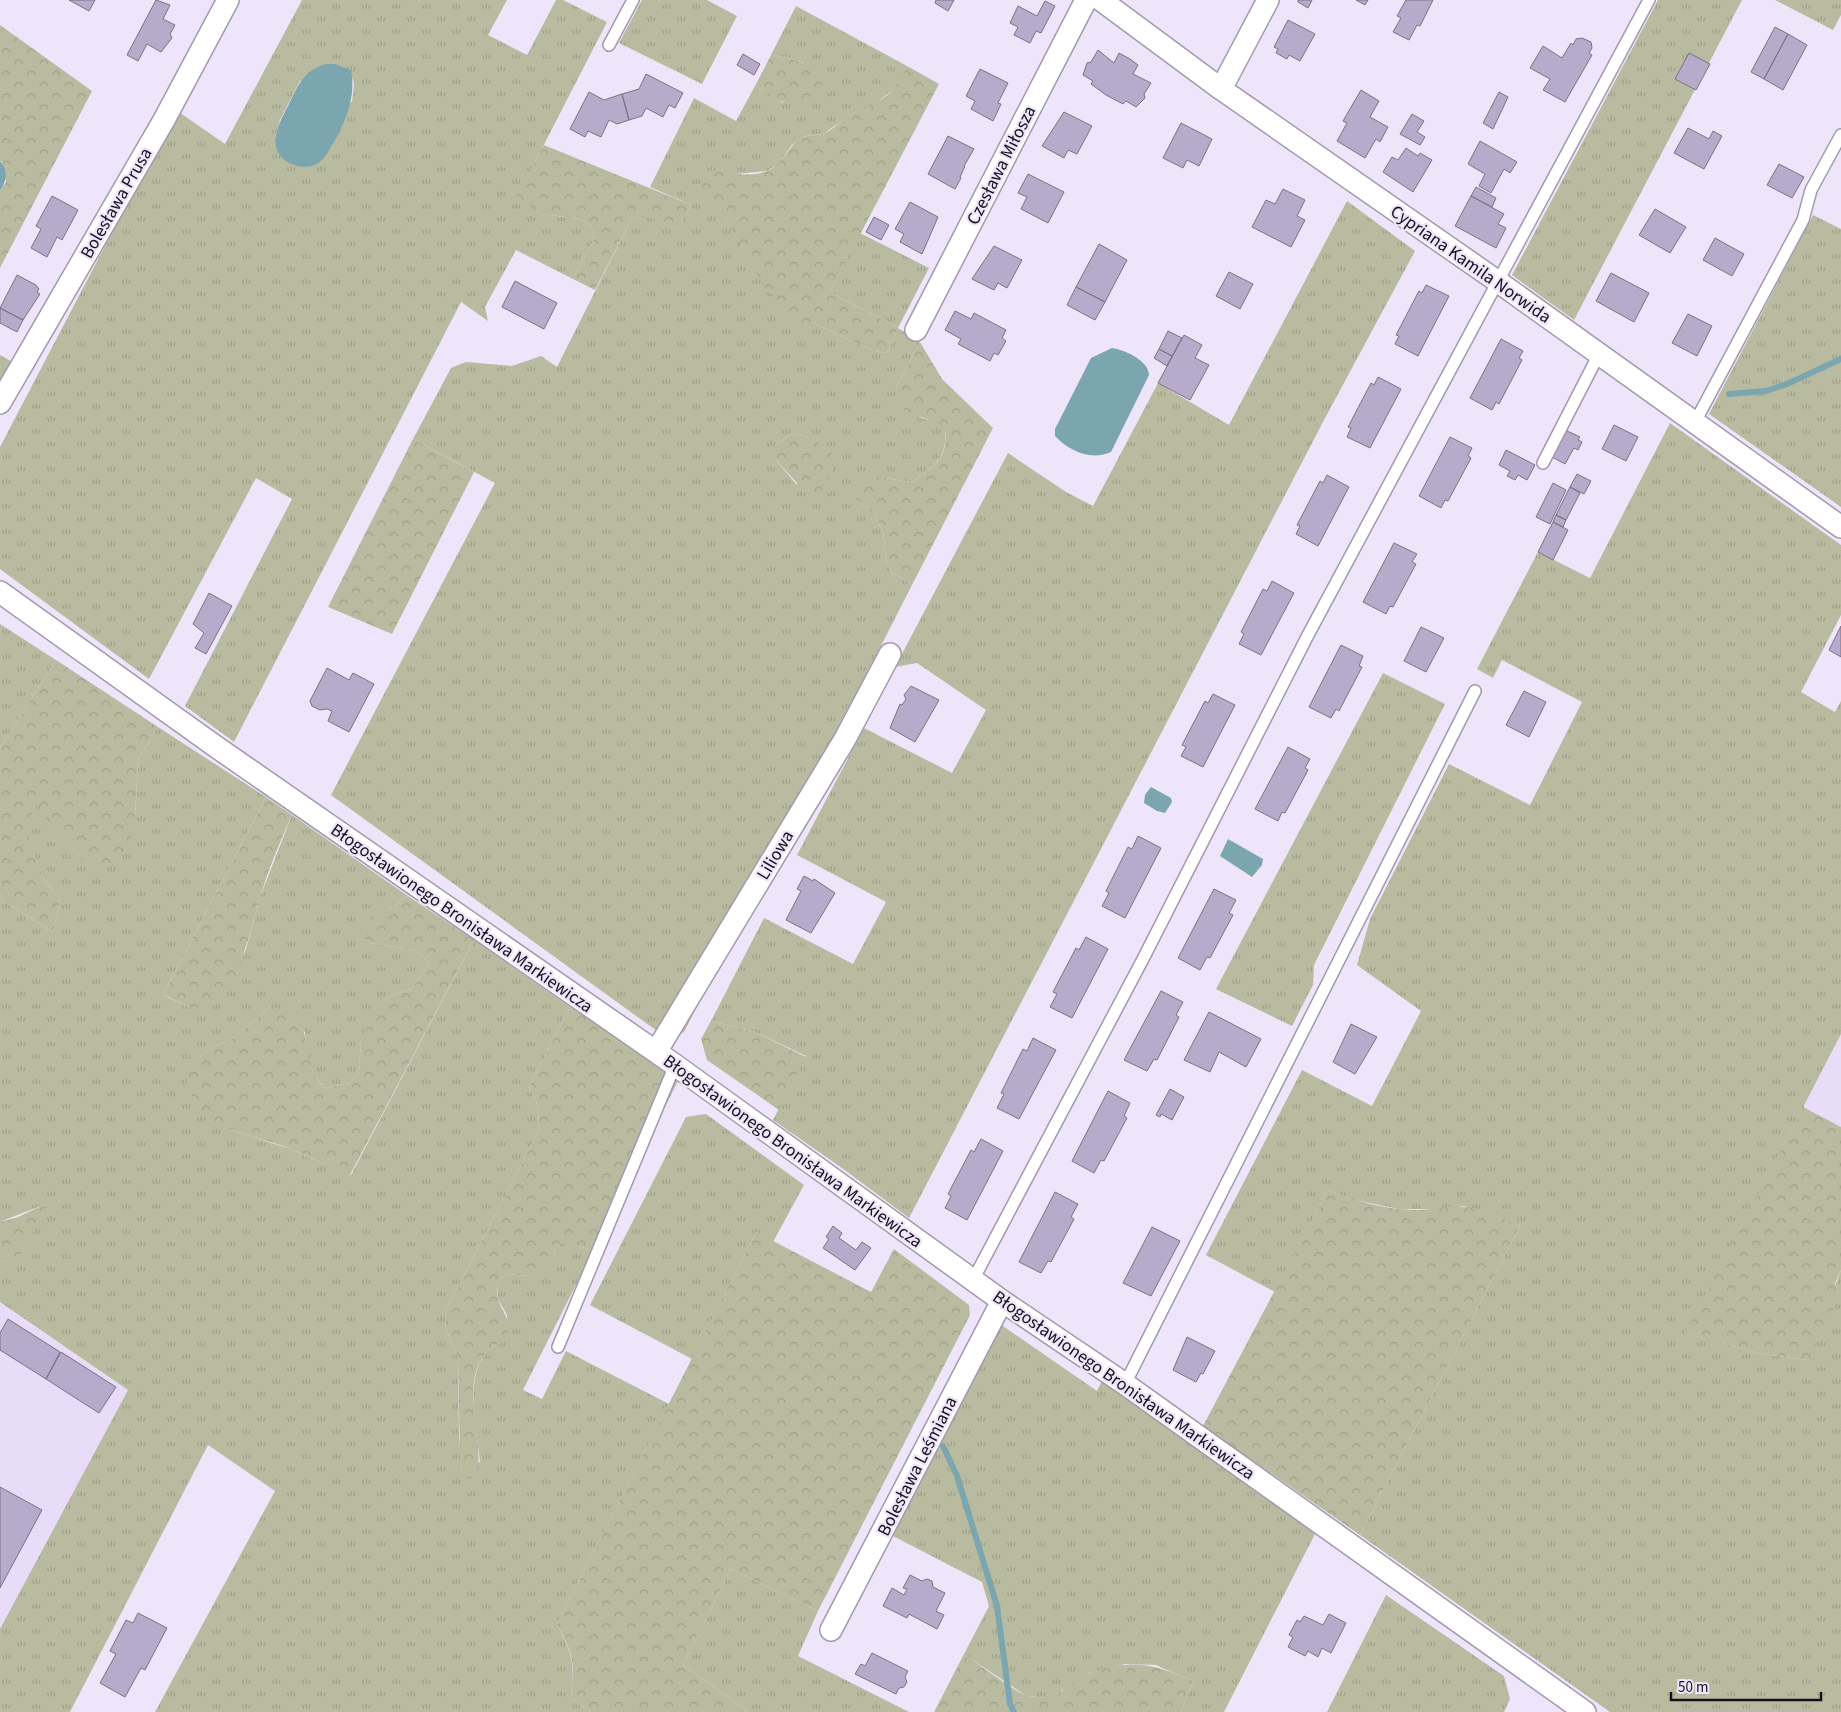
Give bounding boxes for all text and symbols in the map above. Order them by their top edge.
street label: Czesława Miłosza [961,101,1042,229]
street label: Bolesława Prusa [75,143,158,263]
street label: Cypriana Kamila Norwida [1385,199,1556,329]
street label: Błogosławionego Bronisława Markiewicza [326,818,598,1019]
street label: Liliowa [751,826,800,885]
street label: Błogosławionego Bronisława Markiewicza [658,1049,927,1254]
street label: Błogosławionego Bronisława Markiewicza [988,1285,1260,1486]
street label: Bolesława Leśmiana [871,1392,963,1540]
scale bar [1671,1670,1821,1702]
text: 50 m [1678,1677,1708,1698]

